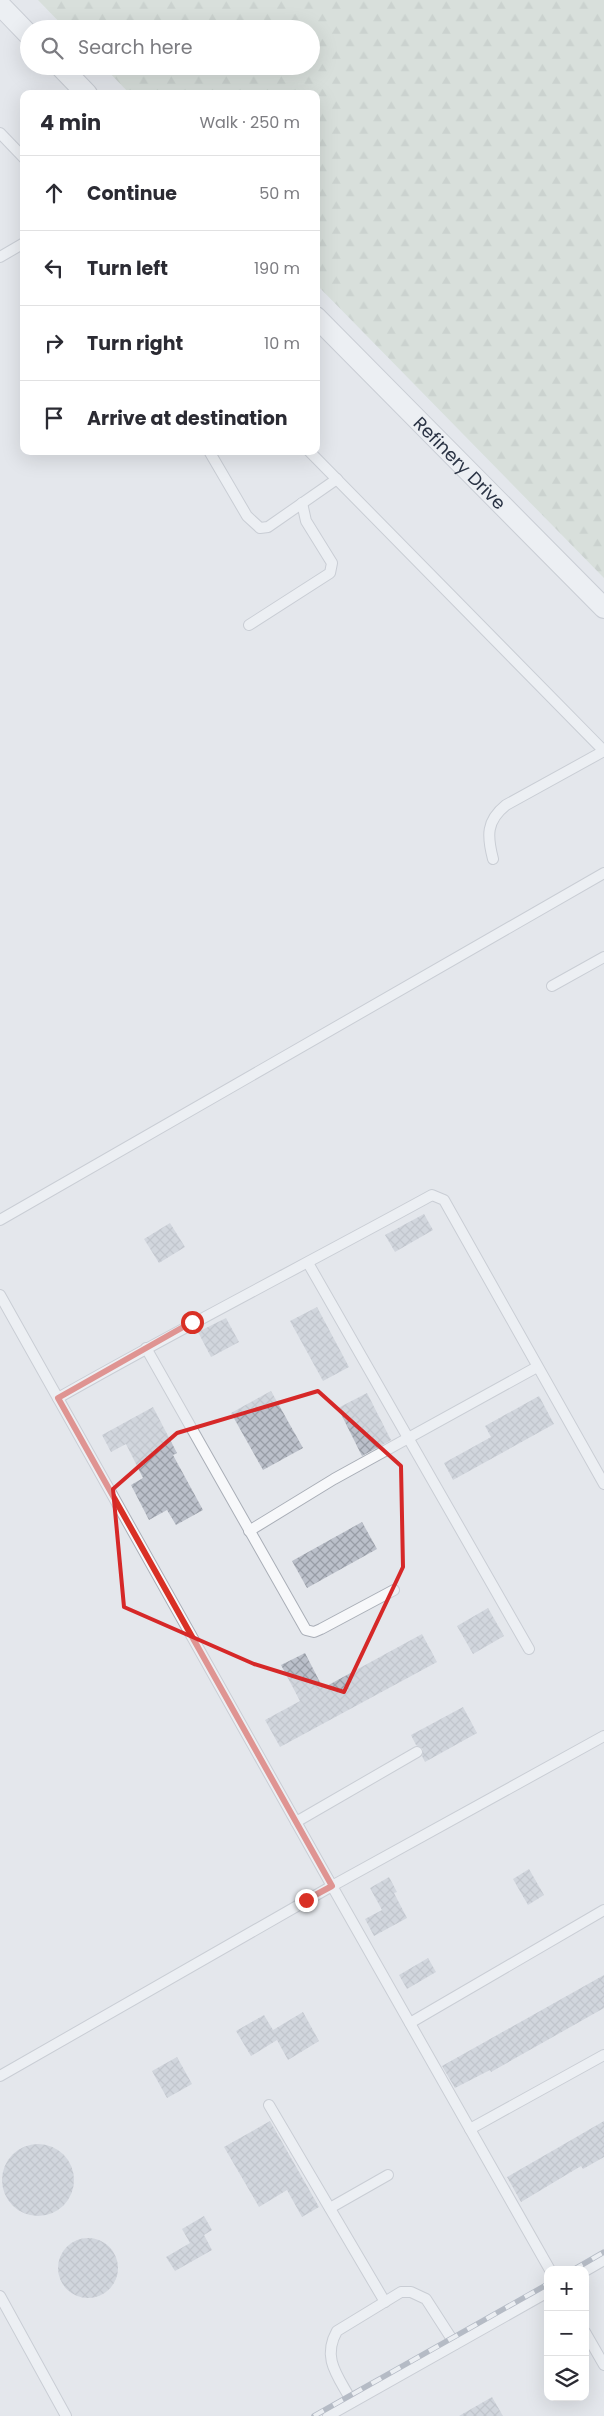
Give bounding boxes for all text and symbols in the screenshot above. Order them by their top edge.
search box [20,20,320,75]
icon: search [38,34,66,62]
text: Search here [78,34,192,61]
text: 4 min [40,108,101,137]
text: Walk · 250 m [199,111,300,134]
icon: ahead [40,179,68,207]
text: Continue [87,180,177,207]
text: 50 m [259,182,300,205]
icon: left [40,254,68,282]
text: Turn left [87,255,168,282]
text: 190 m [254,257,300,280]
icon: right [40,329,68,357]
text: Turn right [87,330,183,357]
text: 10 m [264,332,300,355]
icon: arrive [40,404,68,432]
text: Arrive at destination [87,405,288,432]
street label: Refinery Drive [408,411,512,515]
route start [181,1311,204,1334]
route end [295,1889,318,1912]
map controls [544,2266,589,2401]
button: + [544,2266,589,2311]
button: − [544,2311,589,2356]
button: layers [544,2356,589,2401]

